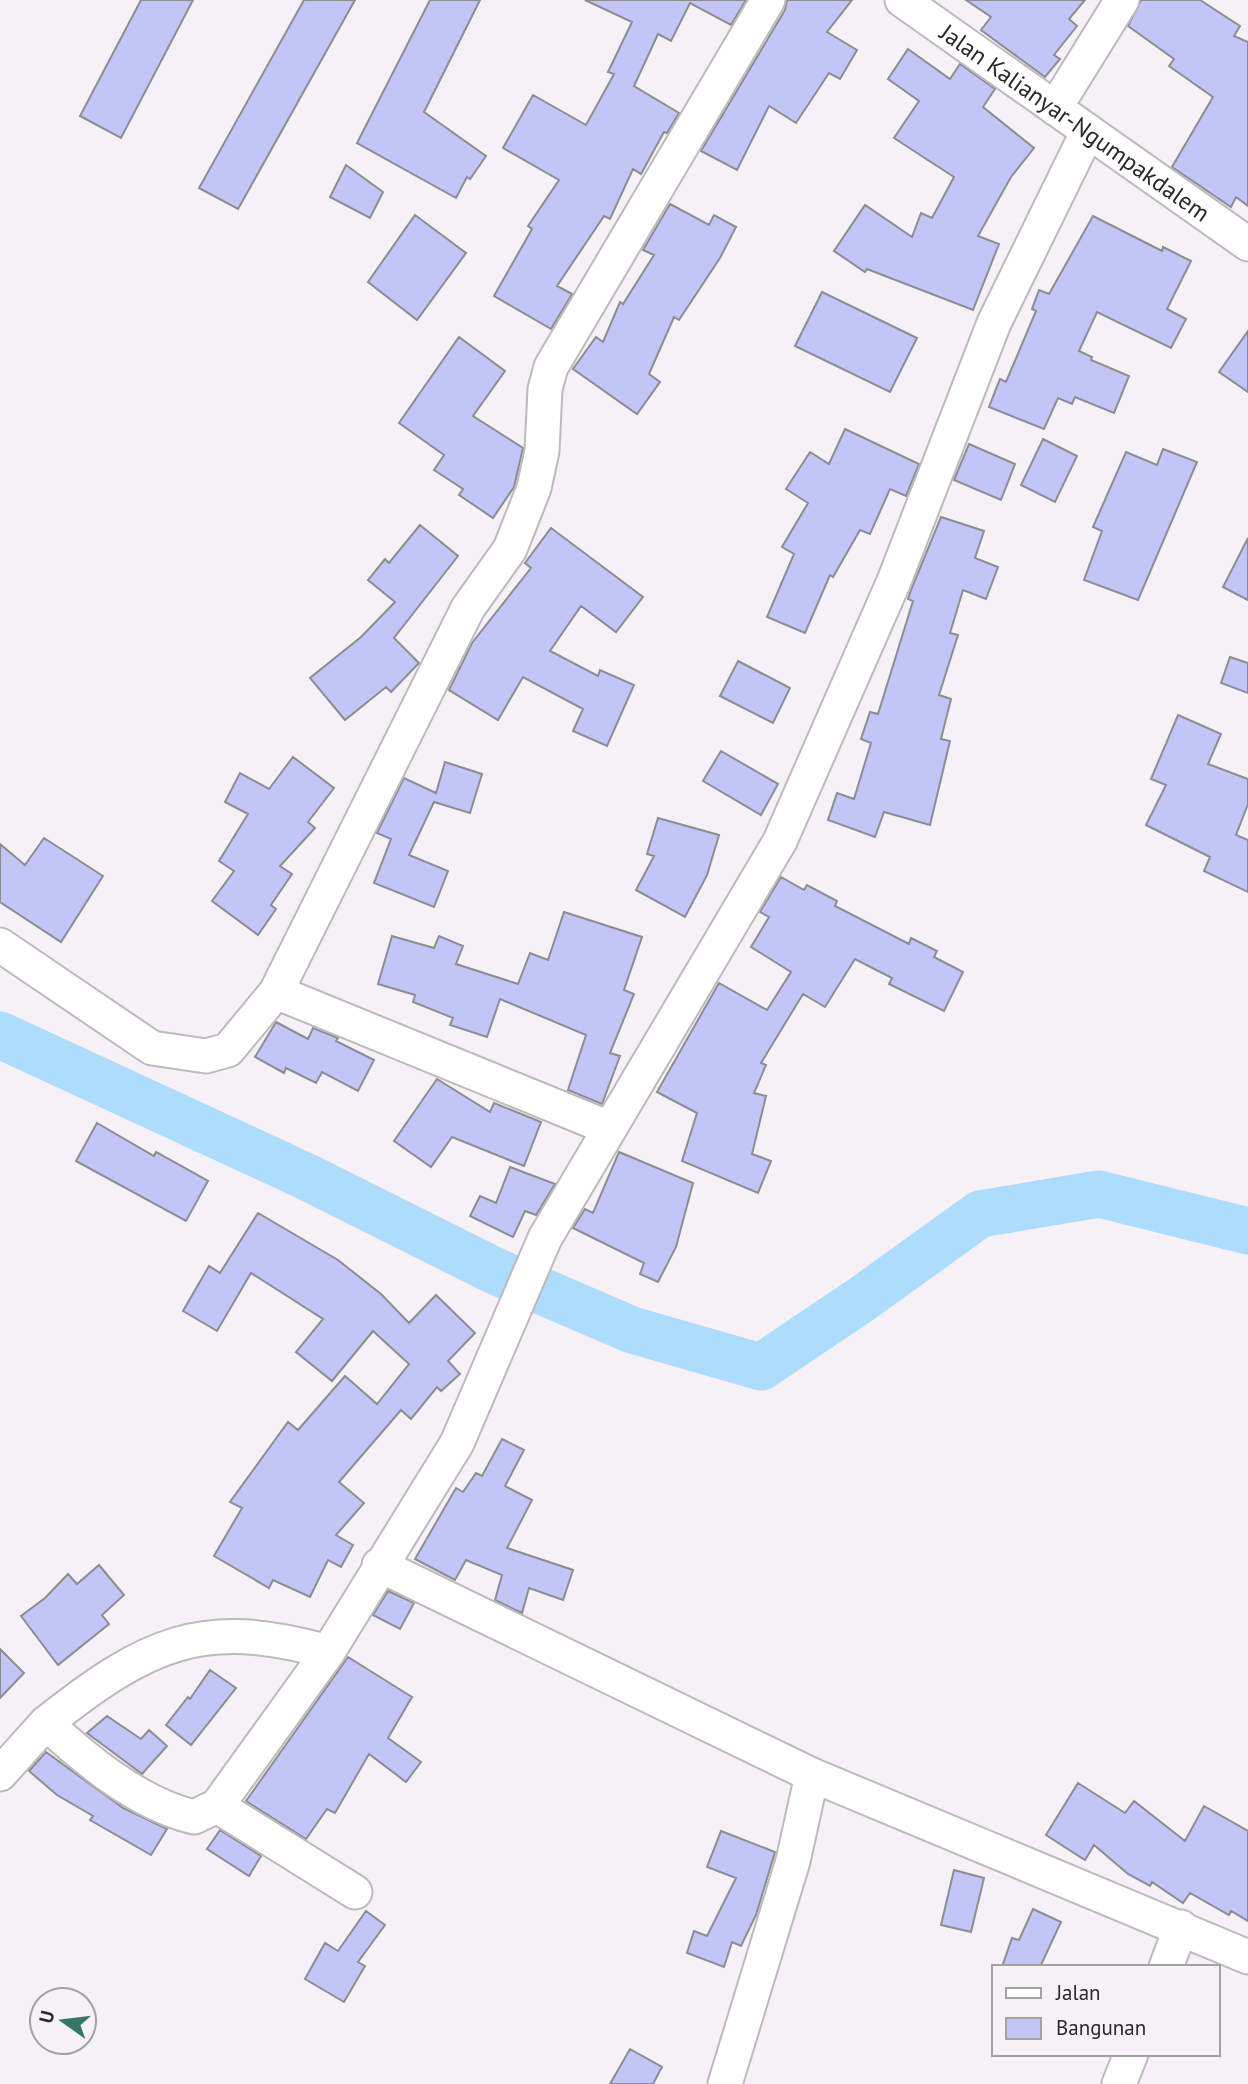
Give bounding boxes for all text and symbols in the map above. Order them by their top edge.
street label: Jalan Kalianyar-Ngumpakdalem [933,16,1216,228]
legend [992,1965,1220,2056]
text: Jalan [1055,1979,1101,2006]
north arrow [28,1986,98,2056]
text: U [33,2008,60,2026]
text: Bangunan [1056,2014,1146,2041]

